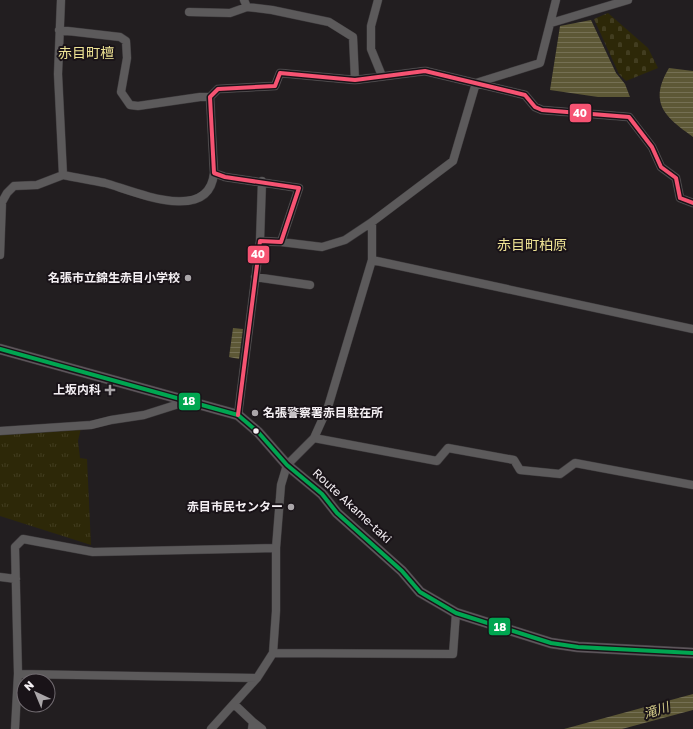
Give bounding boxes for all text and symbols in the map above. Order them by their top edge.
district label: 赤目町檀 [58,44,114,61]
line badge: 40 [569,103,592,123]
text: 40 [573,106,587,119]
district label: 赤目町柏原 [497,236,567,253]
line badge: 40 [247,245,270,264]
text: 40 [251,247,265,260]
place label: 名張市立錦生赤目小学校 [48,270,180,285]
marker: 名張市立錦生赤目小学校 [183,273,193,283]
place label: 上坂内科 [53,382,101,397]
marker: 上坂内科 [104,384,116,396]
line badge: 18 [178,392,201,411]
text: 18 [183,394,195,407]
place label: 名張警察署赤目駐在所 [263,405,383,420]
marker: 名張警察署赤目駐在所 [250,408,260,418]
unlabelled marker [251,426,261,436]
street label: Route Akame-taki [310,465,395,546]
place label: 赤目市民センター [187,499,283,514]
marker: 赤目市民センター [286,502,296,512]
line badge: 18 [488,617,511,636]
text: 18 [494,620,506,633]
north arrow [16,673,56,713]
text: N [21,678,36,693]
water label: 滝川 [641,698,673,722]

